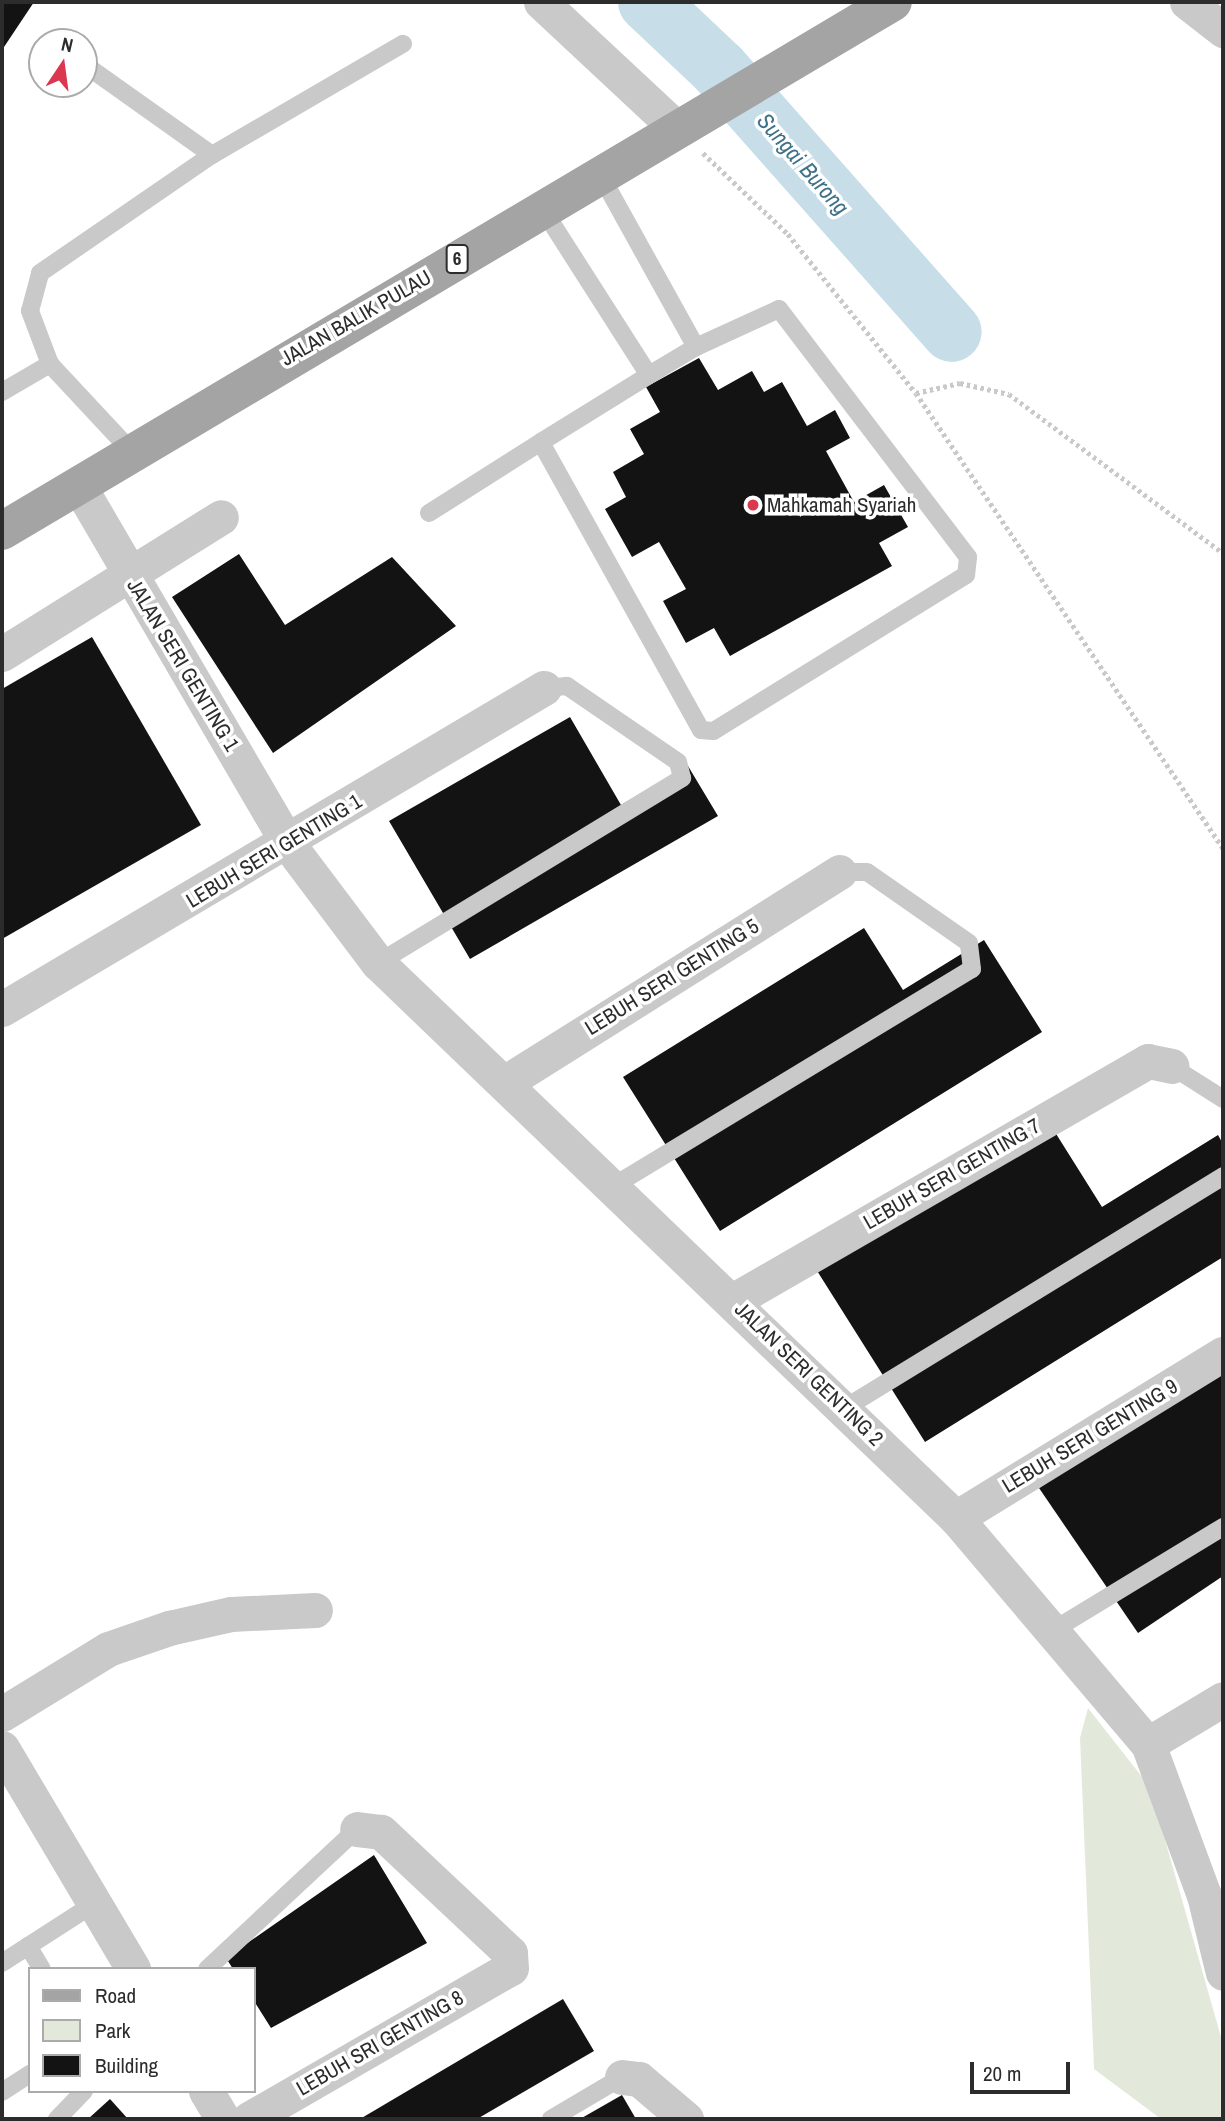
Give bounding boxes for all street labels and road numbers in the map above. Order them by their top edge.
road number: 6 [445,244,469,274]
street label: JALAN BALIK PULAU [276,265,436,371]
street label: JALAN SERI GENTING 1 [122,574,244,756]
street label: LEBUH SERI GENTING 1 [182,789,366,913]
street label: LEBUH SERI GENTING 5 [581,913,763,1041]
street label: LEBUH SERI GENTING 7 [859,1113,1045,1235]
street label: JALAN SERI GENTING 2 [730,1297,888,1451]
street label: LEBUH SERI GENTING 9 [998,1374,1182,1498]
street label: LEBUH SRI GENTING 8 [292,1985,468,2101]

